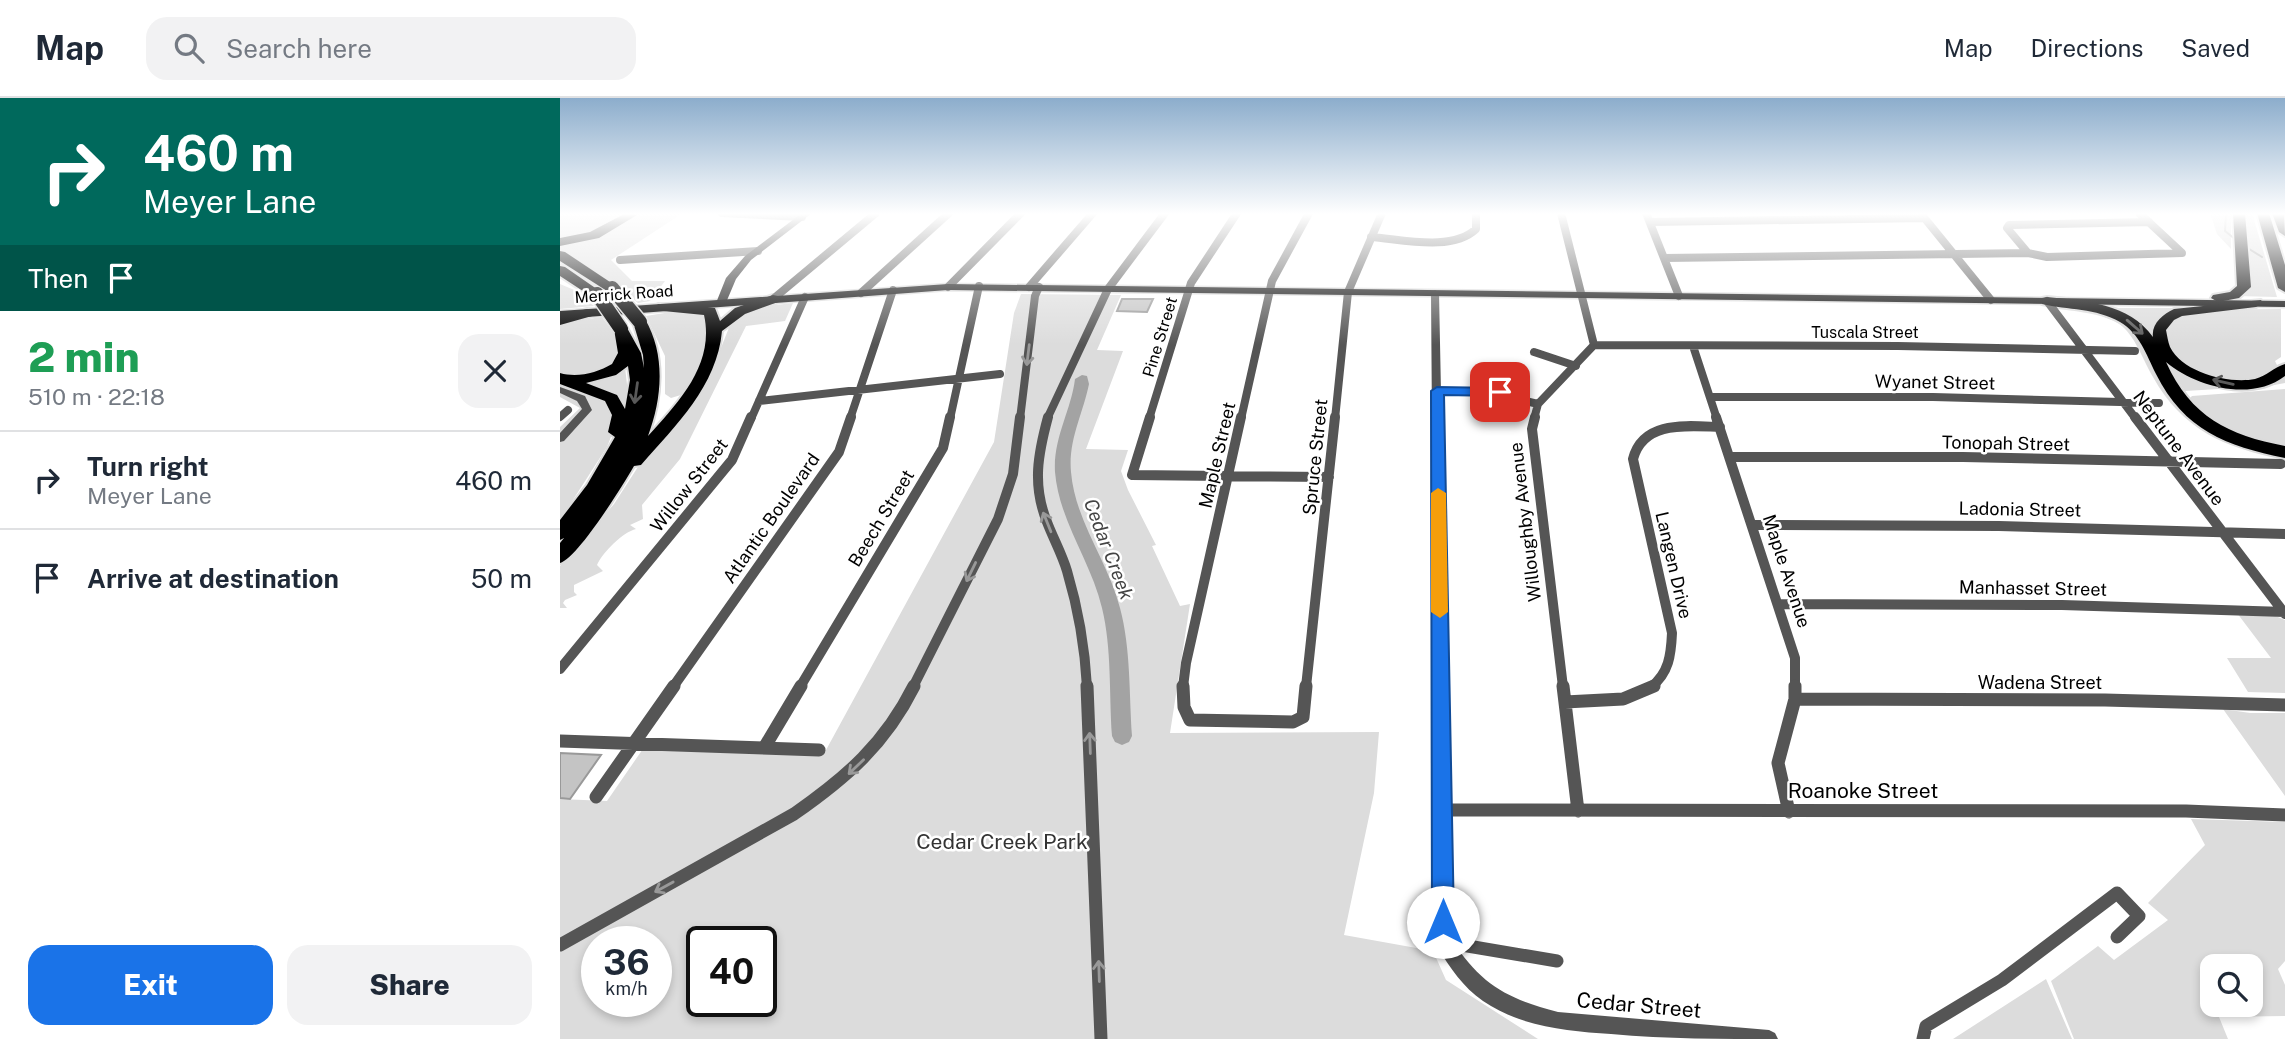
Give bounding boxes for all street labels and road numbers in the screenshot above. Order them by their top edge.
street label: Merrick Road [574,281,674,307]
street label: Pine Street [1139,295,1181,379]
street label: Tuscala Street [1811,323,1919,342]
street label: Wyanet Street [1874,370,1996,394]
street label: Neptune Avenue [2129,387,2229,509]
street label: Spruce Street [1298,398,1332,516]
street label: Maple Street [1195,400,1239,510]
street label: Tonopah Street [1942,431,2070,455]
street label: Willow Street [646,434,732,536]
street label: Willoughby Avenue [1505,441,1545,603]
street label: Atlantic Boulevard [718,449,824,587]
street label: Beech Street [844,466,918,570]
street label: Ladonia Street [1958,497,2082,521]
street label: Langen Drive [1651,509,1697,621]
street label: Maple Avenue [1759,512,1815,630]
street label: Manhasset Street [1959,576,2107,600]
street label: Wadena Street [1978,672,2102,693]
street label: Roanoke Street [1788,778,1938,803]
street label: Cedar Street [1576,987,1702,1023]

